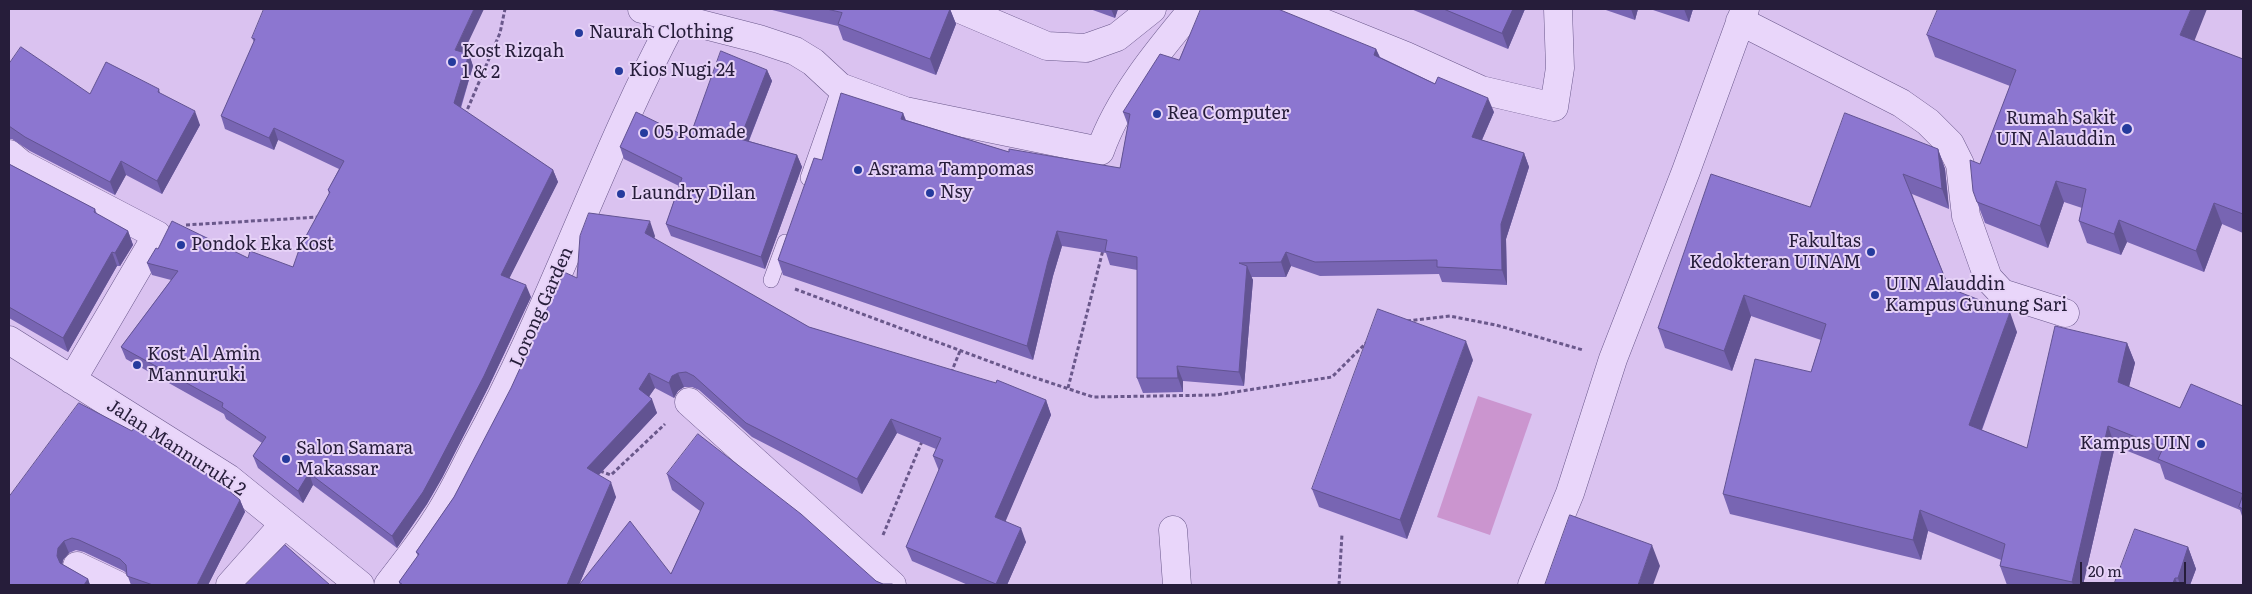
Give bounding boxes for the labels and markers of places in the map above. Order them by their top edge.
place label: Naurah Clothing [589,22,733,44]
marker: Naurah Clothing [573,27,585,39]
place label: Kost Rizqah 1 & 2 [462,41,564,84]
marker: Kost Rizqah 1 & 2 [446,56,458,68]
place label: Kios Nugi 24 [629,60,735,82]
marker: Kios Nugi 24 [613,65,625,77]
place label: Rea Computer [1167,103,1289,125]
marker: Rea Computer [1151,108,1163,120]
place label: Rumah Sakit UIN Alauddin [1996,108,2116,150]
place label: 05 Pomade [654,122,746,144]
marker: Rumah Sakit UIN Alauddin [2120,122,2134,136]
marker: 05 Pomade [638,127,650,139]
place label: Asrama Tampomas [868,159,1034,181]
marker: Asrama Tampomas [852,164,864,176]
place label: Nsy [940,182,973,204]
place label: Laundry Dilan [631,183,756,205]
marker: Nsy [924,187,936,199]
marker: Laundry Dilan [615,188,627,200]
place label: Fakultas Kedokteran UINAM [1689,231,1861,274]
place label: Pondok Eka Kost [191,234,334,256]
marker: Pondok Eka Kost [175,239,187,251]
marker: Fakultas Kedokteran UINAM [1865,246,1877,258]
place label: UIN Alauddin Kampus Gunung Sari [1885,274,2067,316]
marker: UIN Alauddin Kampus Gunung Sari [1869,289,1881,301]
place label: Kost Al Amin Mannuruki [147,344,260,386]
marker: Kost Al Amin Mannuruki [131,359,143,371]
place label: Kampus UIN [2080,433,2191,455]
place label: Salon Samara Makassar [296,438,413,480]
marker: Kampus UIN [2195,438,2207,450]
marker: Salon Samara Makassar [280,453,292,465]

